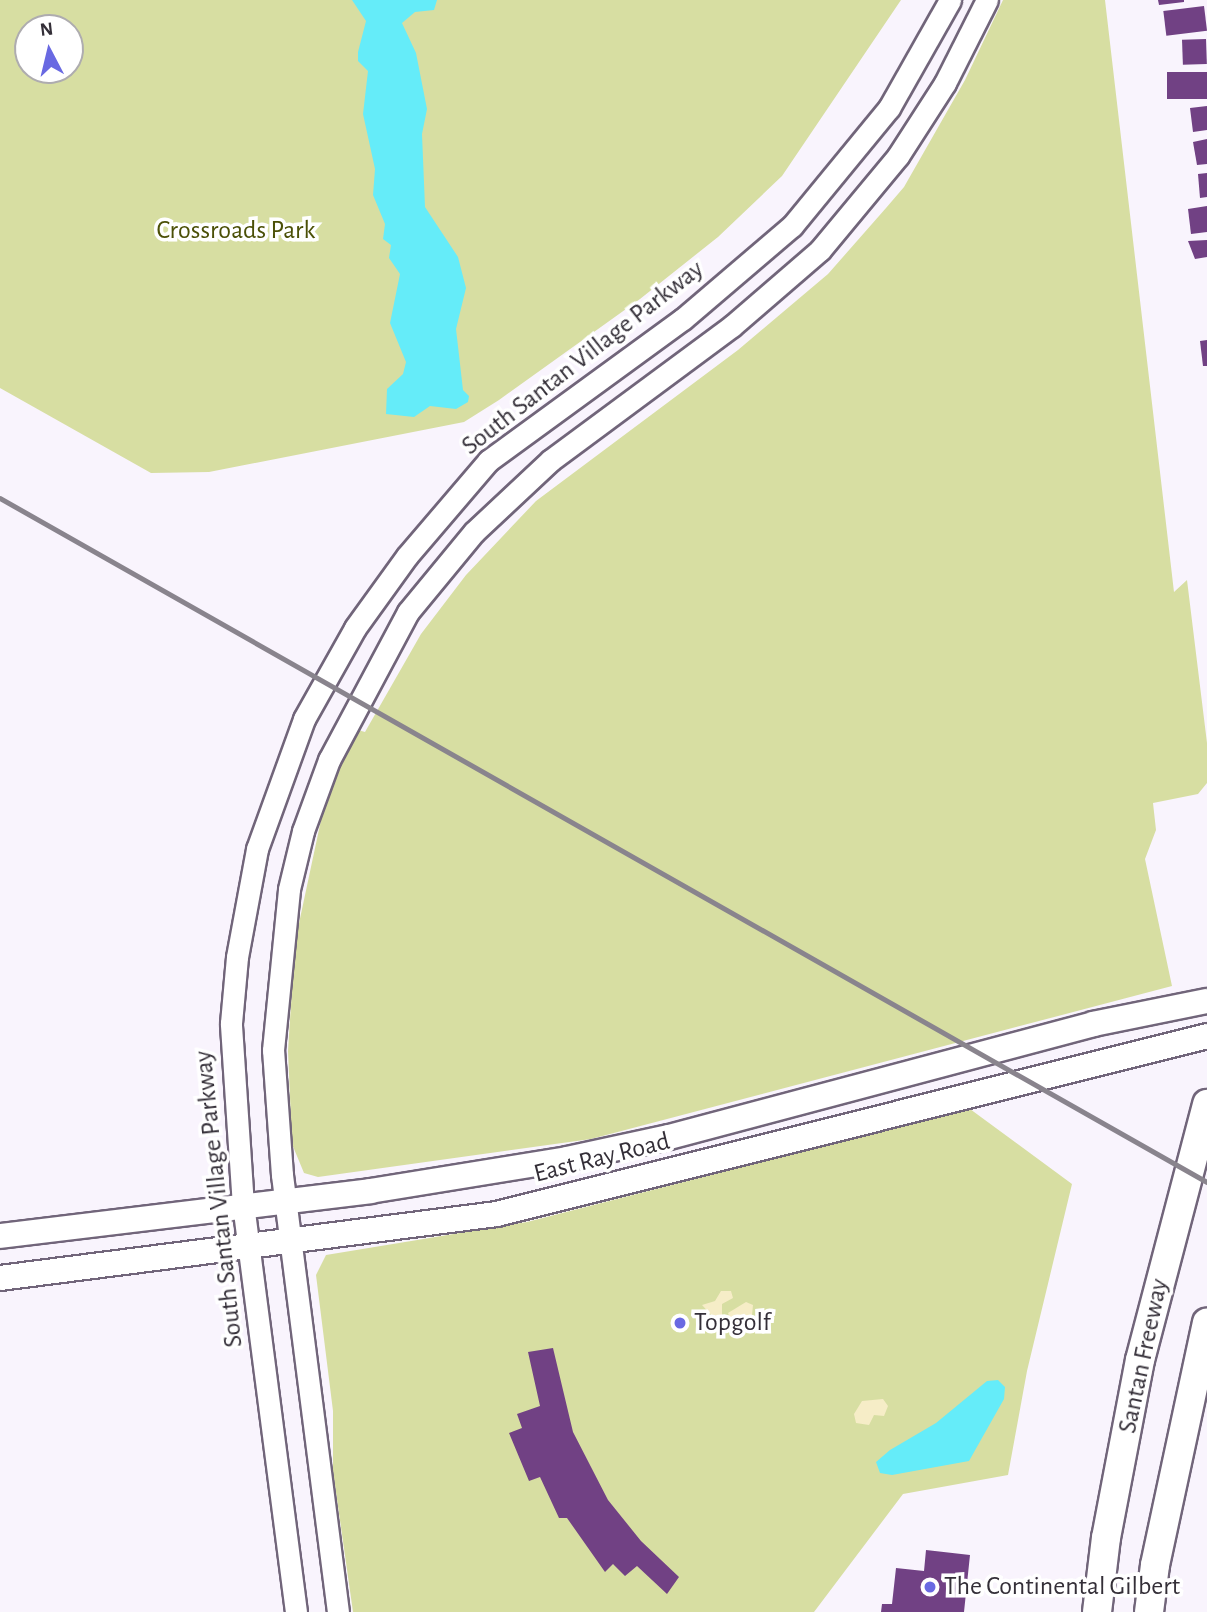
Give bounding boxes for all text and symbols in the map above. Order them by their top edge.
north arrow [14,14,84,84]
text: N [39,19,54,40]
park label: Crossroads Park [157,215,315,247]
street label: South Santan Village Parkway [456,254,710,462]
street label: South Santan Village Parkway [188,1049,250,1349]
street label: East Ray Road [531,1126,673,1190]
street label: Santan Freeway [1112,1276,1176,1436]
place label: Topgolf [694,1307,771,1339]
marker: Topgolf [672,1315,688,1331]
place label: The Continental Gilbert [944,1571,1180,1603]
marker: The Continental Gilbert [922,1579,938,1595]

